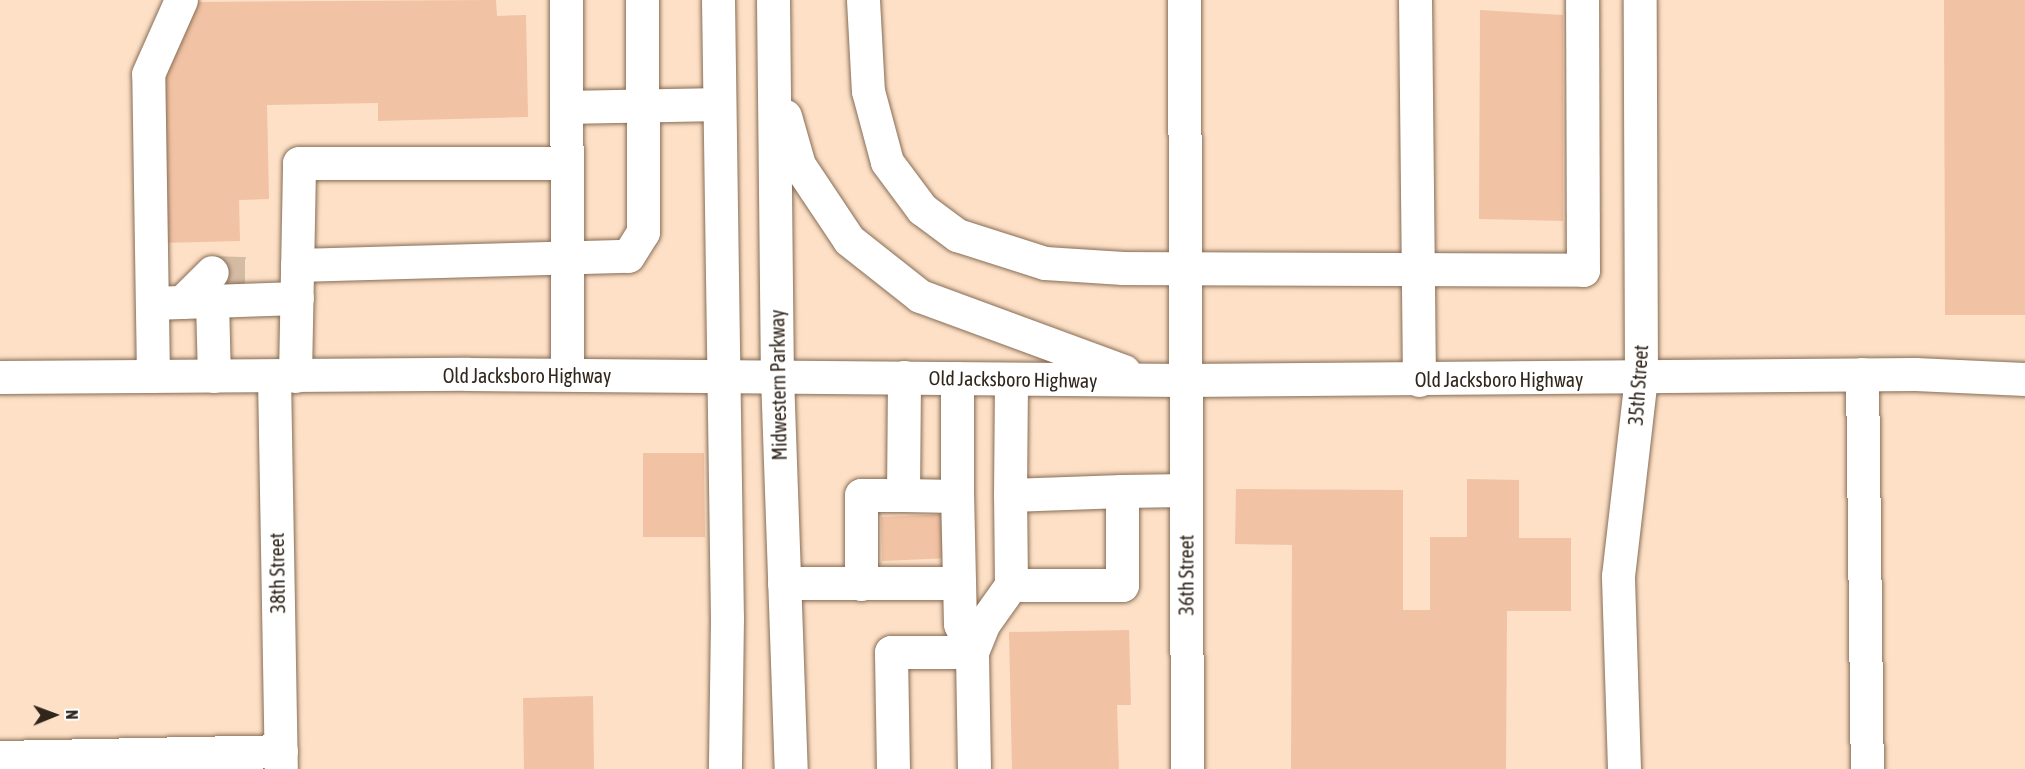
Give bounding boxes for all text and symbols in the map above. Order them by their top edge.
street label: Midwestern Parkway [765,309,791,461]
street label: 35th Street [1623,344,1653,426]
street label: Old Jacksboro Highway [443,363,611,387]
street label: Old Jacksboro Highway [928,366,1098,392]
street label: Old Jacksboro Highway [1415,367,1583,391]
street label: 38th Street [264,532,290,614]
street label: 36th Street [1174,535,1198,615]
north arrow [24,685,84,745]
text: N [63,710,81,720]

